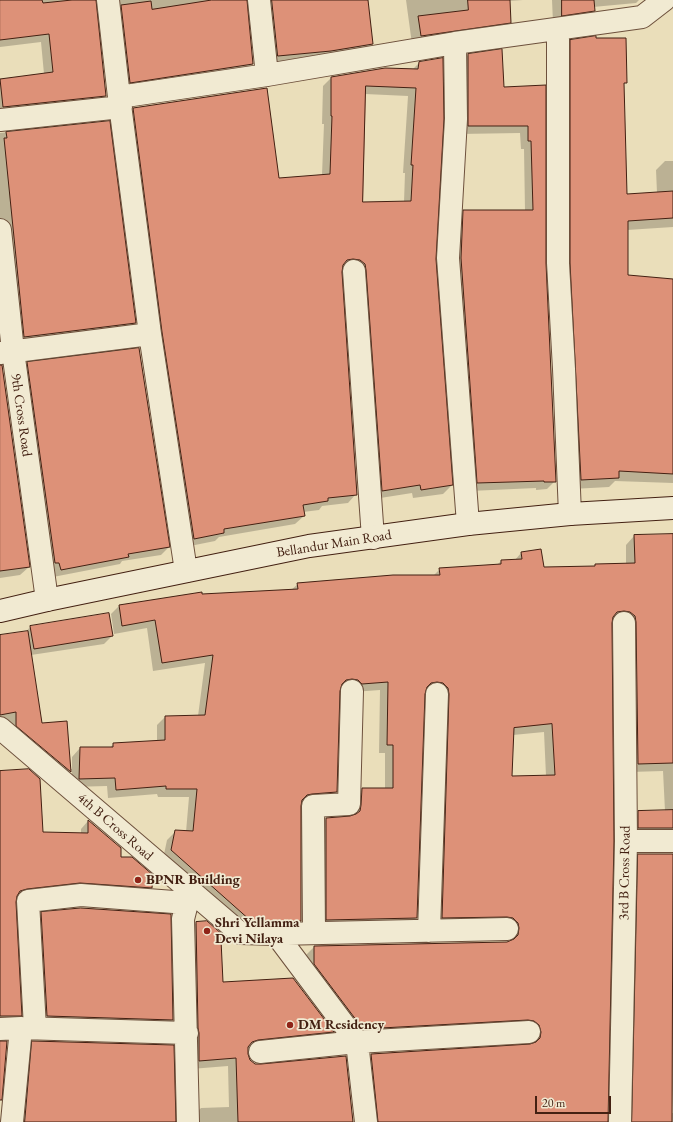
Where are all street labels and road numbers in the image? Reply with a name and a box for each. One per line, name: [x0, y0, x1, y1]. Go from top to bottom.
street label: 9th Cross Road: [7, 372, 35, 458]
street label: Bellandur Main Road: [275, 527, 393, 561]
street label: 4th B Cross Road: [74, 790, 156, 864]
street label: 3rd B Cross Road: [616, 825, 634, 921]

